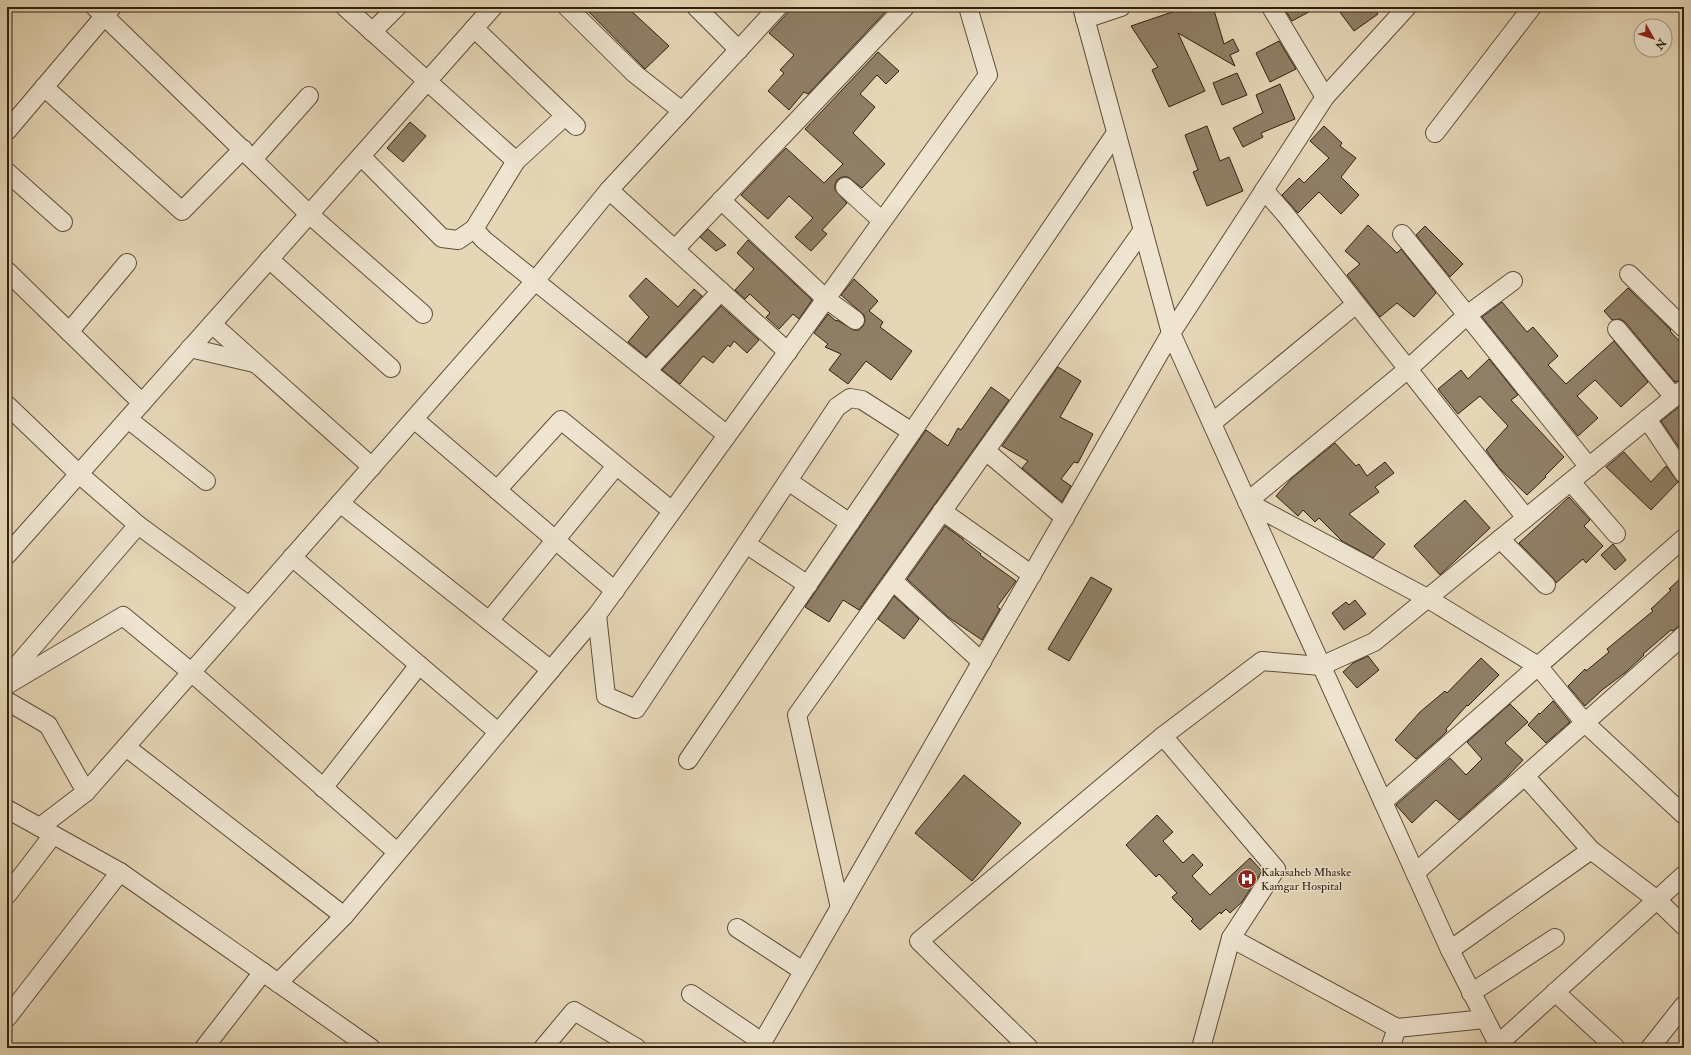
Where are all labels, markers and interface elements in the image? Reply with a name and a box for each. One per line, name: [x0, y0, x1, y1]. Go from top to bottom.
north arrow: [1633, 18, 1673, 58]
text: N: [1652, 35, 1669, 53]
place label: Kakasaheb Mhaske Kamgar Hospital: [1261, 865, 1351, 894]
hospital icon: Kakasaheb Mhaske Kamgar Hospital: [1236, 868, 1258, 890]

